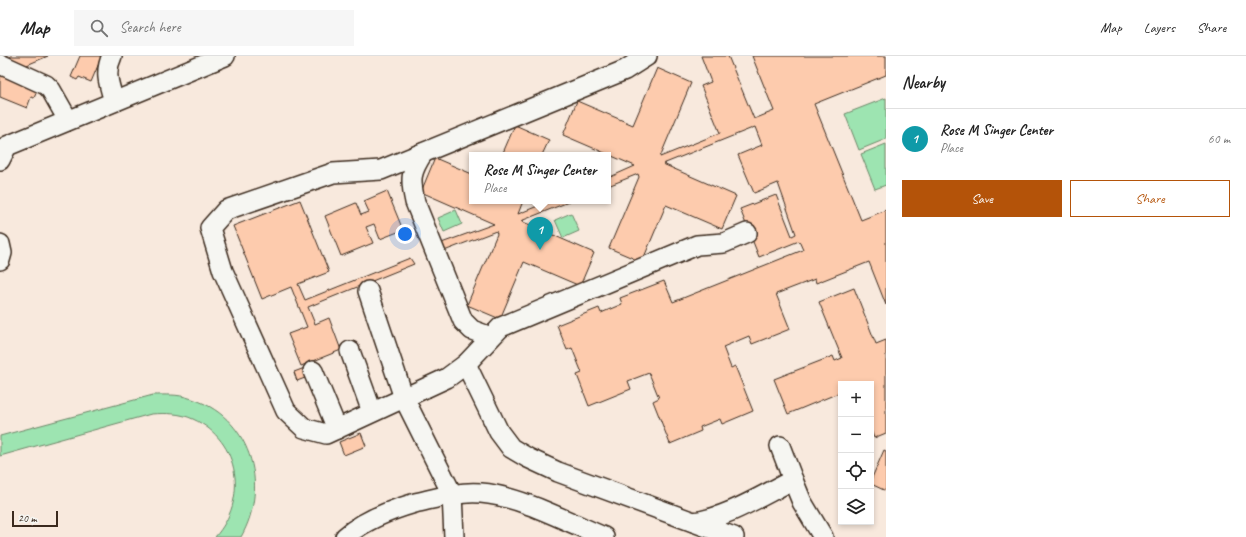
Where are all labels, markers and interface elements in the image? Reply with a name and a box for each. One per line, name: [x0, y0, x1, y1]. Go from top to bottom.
search box: [74, 10, 354, 46]
text: Map: [20, 16, 50, 40]
icon: search: [88, 17, 110, 39]
text: Search here: [120, 18, 181, 37]
text: Map: [1100, 19, 1122, 36]
text: Layers: [1144, 19, 1175, 36]
text: Share: [1197, 19, 1226, 36]
text: Nearby: [902, 72, 945, 93]
text: Rose M Singer Center: [940, 121, 1053, 140]
text: 1: [912, 131, 918, 147]
text: 60 m: [1208, 131, 1230, 147]
text: Place: [940, 140, 963, 156]
popup: [469, 152, 611, 204]
text: Rose M Singer Center: [484, 161, 596, 180]
text: Place: [484, 180, 506, 196]
button: Save: [902, 180, 1062, 217]
button: Share: [1070, 180, 1230, 217]
pin: 1: [527, 217, 553, 250]
your location: [395, 224, 415, 244]
map controls: [838, 381, 874, 525]
button: +: [838, 381, 874, 417]
button: −: [838, 417, 874, 453]
button: locate: [838, 453, 874, 489]
button: layers: [838, 489, 874, 525]
scale bar: [12, 509, 58, 528]
text: 20 m: [18, 511, 37, 525]

